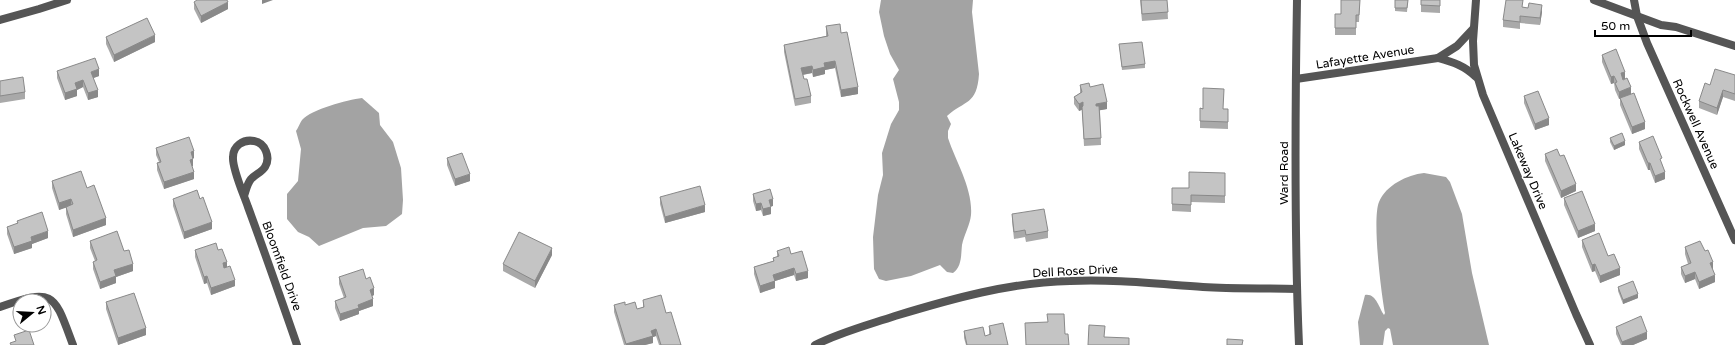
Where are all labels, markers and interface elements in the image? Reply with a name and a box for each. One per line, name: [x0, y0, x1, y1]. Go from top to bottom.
scale bar: [1595, 12, 1691, 38]
text: 50 m: [1601, 19, 1630, 33]
street label: Lafayette Avenue: [1315, 42, 1415, 72]
street label: Rockwell Avenue: [1670, 77, 1722, 171]
street label: Lakeway Drive: [1506, 131, 1551, 212]
street label: Ward Road: [1277, 141, 1291, 205]
street label: Bloomfield Drive: [259, 219, 305, 313]
street label: Dell Rose Drive: [1032, 262, 1118, 280]
north arrow: [12, 293, 52, 333]
text: N: [33, 304, 49, 316]

